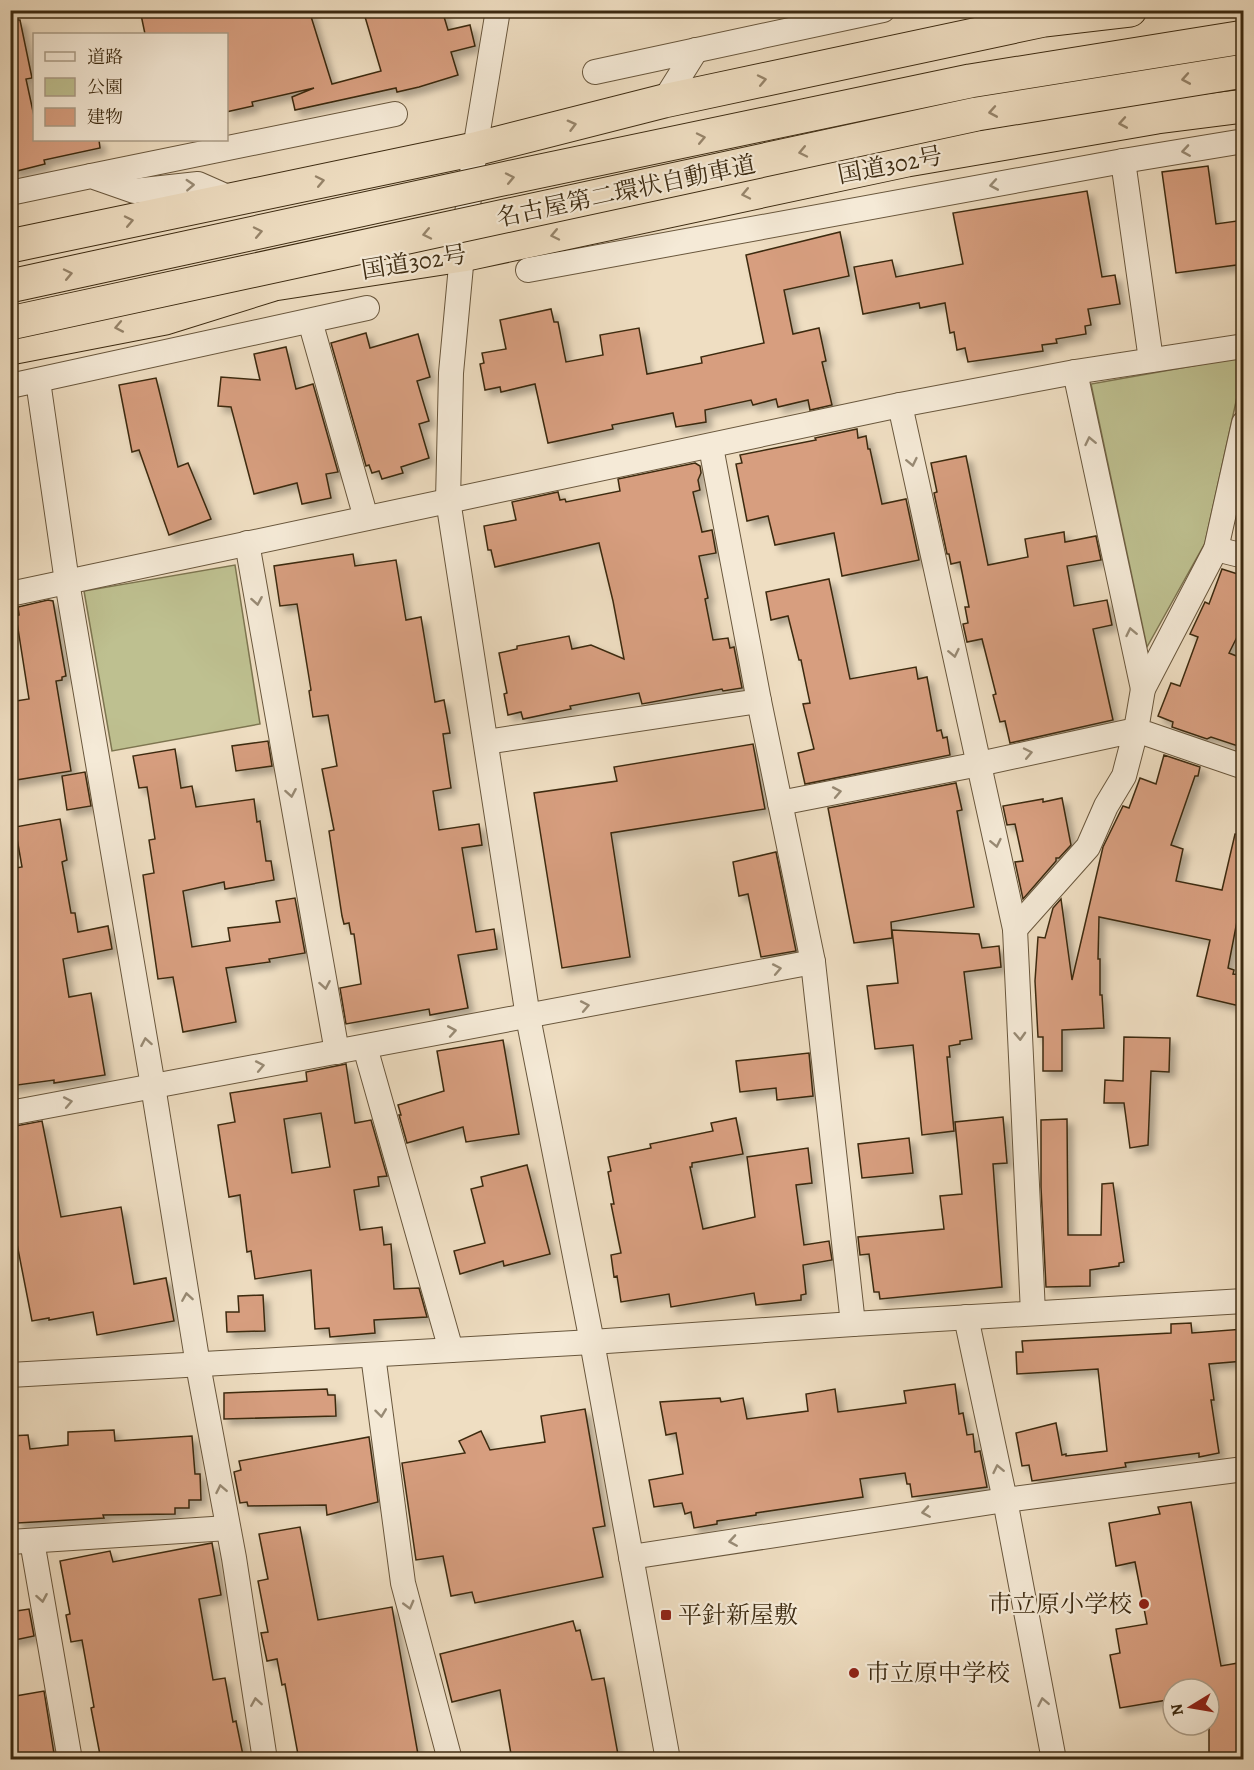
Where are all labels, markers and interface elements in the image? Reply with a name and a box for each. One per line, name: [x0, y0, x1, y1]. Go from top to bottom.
legend: [33, 33, 228, 141]
text: 道路: [87, 45, 123, 69]
one-way arrow: [1181, 72, 1191, 85]
text: 公園: [87, 75, 123, 99]
one-way arrow: [757, 75, 767, 88]
text: 建物: [87, 105, 123, 129]
one-way arrow: [989, 105, 998, 117]
one-way arrow: [1119, 116, 1129, 129]
one-way arrow: [567, 120, 577, 133]
one-way arrow: [696, 132, 706, 145]
street label: 国道302号: [835, 139, 945, 191]
one-way arrow: [1181, 144, 1190, 156]
one-way arrow: [798, 145, 808, 158]
street label: 名古屋第二環状自動車道: [494, 148, 758, 234]
one-way arrow: [505, 172, 515, 185]
one-way arrow: [315, 175, 325, 188]
one-way arrow: [989, 178, 998, 190]
one-way arrow: [186, 179, 195, 192]
one-way arrow: [741, 187, 751, 200]
one-way arrow: [124, 215, 134, 228]
one-way arrow: [423, 226, 433, 239]
one-way arrow: [253, 227, 263, 240]
one-way arrow: [551, 228, 561, 241]
street label: 国道302号: [359, 238, 469, 286]
one-way arrow: [62, 268, 72, 281]
one-way arrow: [114, 320, 124, 333]
one-way arrow: [1084, 436, 1097, 446]
one-way arrow: [905, 457, 918, 467]
one-way arrow: [250, 596, 263, 606]
one-way arrow: [1125, 627, 1138, 637]
one-way arrow: [947, 647, 960, 657]
one-way arrow: [1023, 747, 1033, 760]
one-way arrow: [832, 786, 842, 799]
one-way arrow: [284, 788, 297, 798]
one-way arrow: [989, 838, 1002, 848]
one-way arrow: [772, 963, 782, 976]
one-way arrow: [318, 980, 331, 990]
one-way arrow: [580, 1000, 590, 1013]
one-way arrow: [446, 1025, 456, 1038]
one-way arrow: [1013, 1032, 1026, 1041]
one-way arrow: [140, 1037, 153, 1047]
one-way arrow: [254, 1060, 264, 1073]
one-way arrow: [63, 1096, 73, 1109]
one-way arrow: [181, 1292, 194, 1302]
one-way arrow: [374, 1408, 387, 1417]
one-way arrow: [993, 1465, 1006, 1475]
one-way arrow: [215, 1484, 228, 1494]
one-way arrow: [922, 1505, 931, 1517]
one-way arrow: [729, 1535, 738, 1547]
place label: 市立原小学校: [988, 1588, 1132, 1620]
one-way arrow: [36, 1594, 48, 1603]
marker: 市立原小学校: [1137, 1597, 1151, 1611]
place label: 平針新屋敷: [678, 1599, 798, 1631]
one-way arrow: [402, 1600, 414, 1610]
marker: 平針新屋敷: [659, 1608, 673, 1622]
place label: 市立原中学校: [866, 1657, 1010, 1689]
marker: 市立原中学校: [847, 1666, 861, 1680]
north arrow: [1161, 1677, 1221, 1737]
one-way arrow: [250, 1697, 263, 1707]
one-way arrow: [1037, 1697, 1050, 1707]
text: N: [1165, 1702, 1189, 1717]

